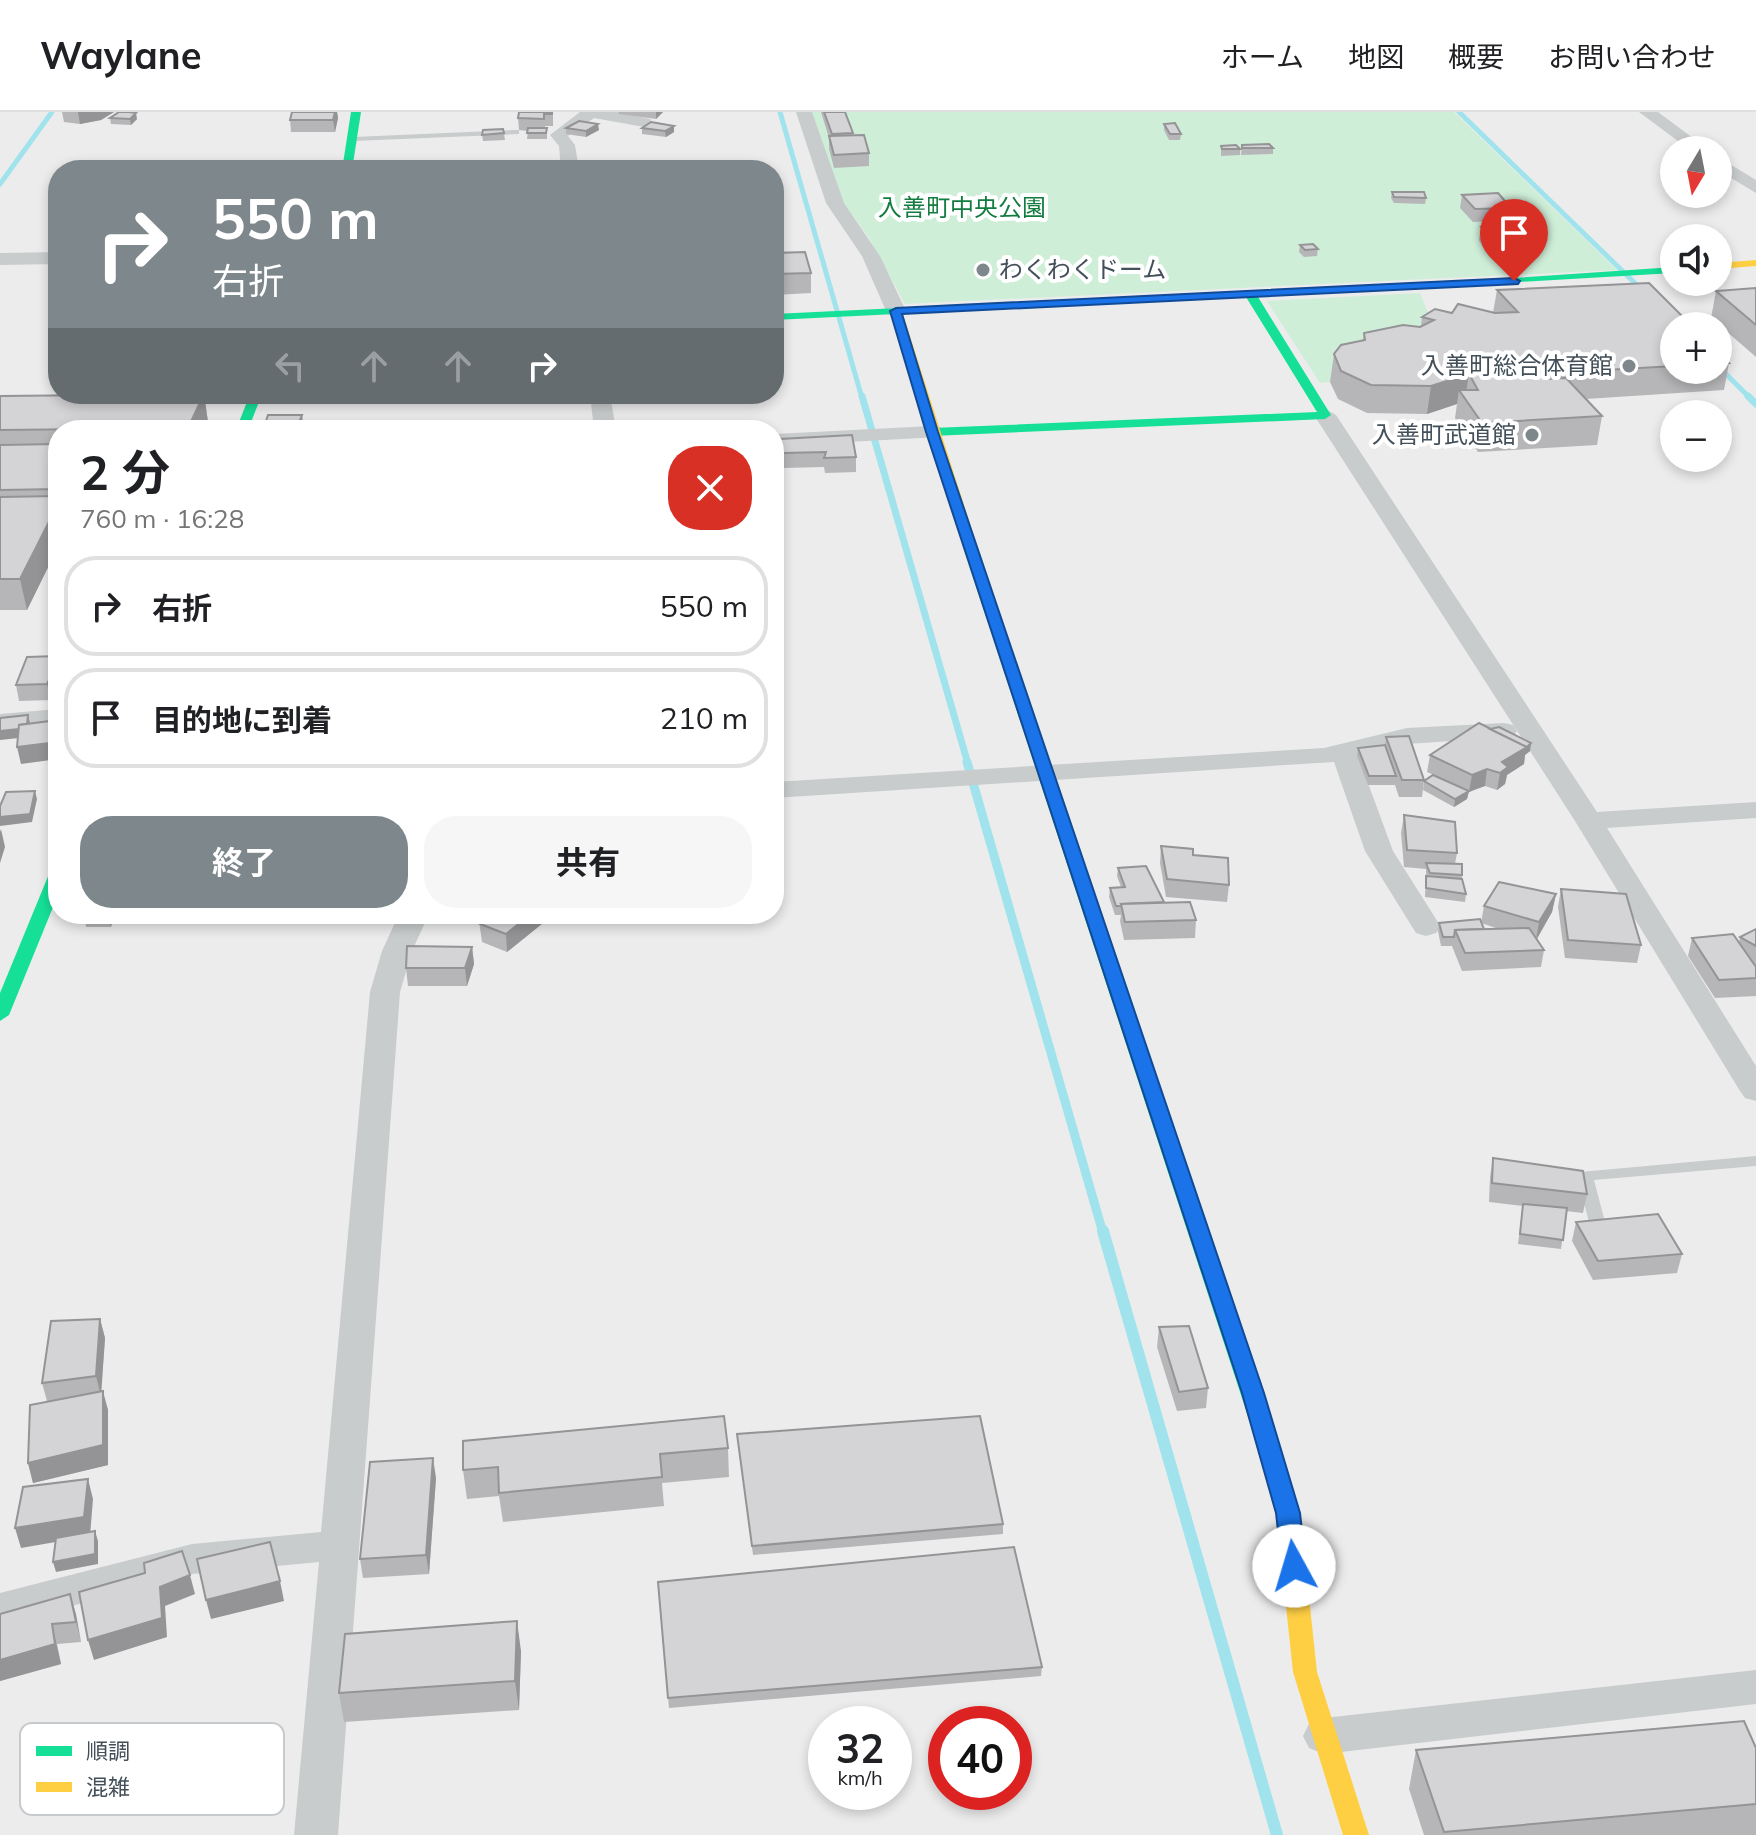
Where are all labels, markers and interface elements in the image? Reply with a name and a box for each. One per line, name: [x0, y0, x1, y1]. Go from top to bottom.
text: Waylane: [40, 31, 202, 79]
text: ホーム: [1221, 39, 1304, 74]
text: 地図: [1348, 39, 1404, 74]
text: 概要: [1448, 39, 1504, 74]
text: お問い合わせ: [1548, 39, 1716, 74]
north arrow: [1660, 136, 1732, 208]
map controls: [1660, 136, 1732, 472]
text: 550 m: [212, 183, 379, 253]
icon: right: [80, 192, 184, 296]
park label: 入善町中央公園: [878, 192, 1046, 222]
pin: [1480, 199, 1548, 281]
icon: arrive: [1492, 211, 1536, 255]
button: sound: [1660, 224, 1732, 296]
place label: わくわくドーム: [999, 254, 1166, 284]
text: 右折: [212, 258, 284, 303]
marker: わくわくドーム: [974, 261, 992, 279]
button: +: [1660, 312, 1732, 384]
icon: left: [268, 344, 312, 388]
icon: ahead: [352, 344, 396, 388]
icon: ahead: [436, 344, 480, 388]
icon: right: [520, 344, 564, 388]
place label: 入善町総合体育館: [1421, 350, 1613, 380]
marker: 入善町総合体育館: [1620, 357, 1638, 375]
button: −: [1660, 400, 1732, 472]
place label: 入善町武道館: [1372, 419, 1516, 449]
marker: 入善町武道館: [1523, 426, 1541, 444]
text: 2 分: [80, 442, 170, 502]
button: close: [668, 446, 752, 530]
text: 760 m · 16:28: [80, 502, 244, 535]
icon: right: [84, 584, 128, 628]
text: 550 m: [660, 587, 748, 625]
text: 右折: [152, 589, 212, 627]
icon: arrive: [84, 696, 128, 740]
text: 210 m: [660, 699, 748, 737]
text: 目的地に到着: [152, 701, 332, 739]
button: 終了: [80, 816, 408, 908]
button: 共有: [424, 816, 752, 908]
position arrow: [1252, 1524, 1336, 1608]
speed limit sign: 40: [928, 1706, 1032, 1810]
legend: [20, 1723, 284, 1815]
text: 32: [836, 1723, 884, 1773]
text: 順調: [86, 1737, 130, 1765]
text: km/h: [837, 1765, 883, 1790]
text: 混雑: [86, 1773, 130, 1801]

